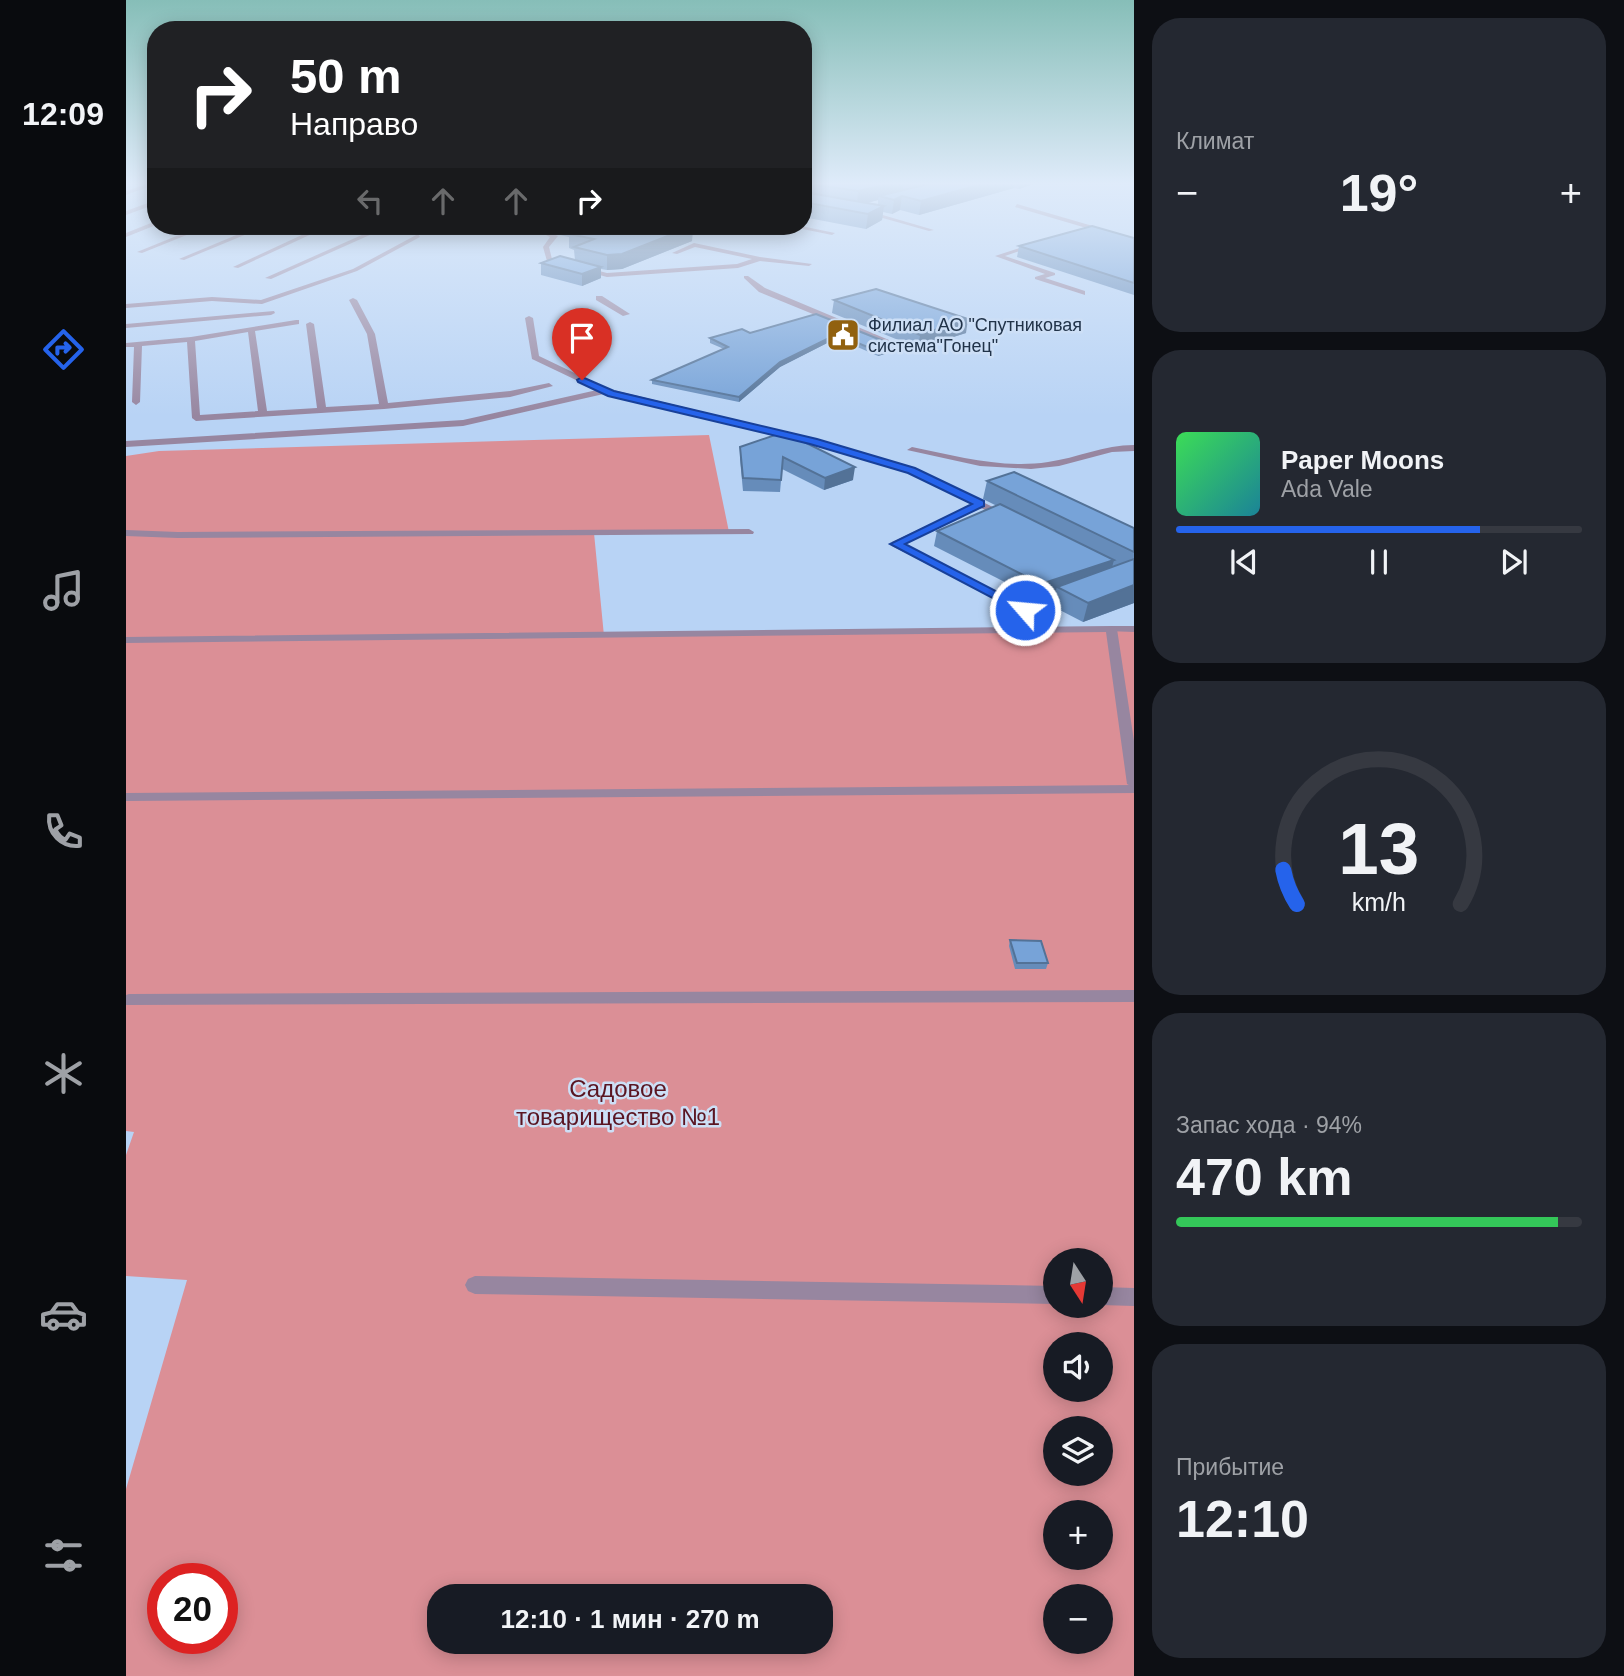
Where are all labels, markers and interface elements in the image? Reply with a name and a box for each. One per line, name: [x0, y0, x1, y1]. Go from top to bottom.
icon: right: [175, 49, 266, 140]
text: 50 m: [290, 49, 402, 103]
text: 12:09: [22, 96, 104, 132]
text: Направо: [290, 106, 418, 142]
text: Климат: [1176, 128, 1254, 154]
text: 19°: [1340, 164, 1418, 222]
text: −: [1176, 172, 1198, 214]
text: +: [1560, 172, 1582, 214]
icon: left: [351, 182, 389, 220]
icon: ahead: [424, 182, 462, 220]
icon: ahead: [497, 182, 535, 220]
icon: right: [570, 182, 608, 220]
pin: [552, 308, 612, 380]
place label: Филиал АО "Спутниковая система"Гонец": [868, 315, 1082, 356]
public building icon: Филиал АО "Спутниковая система"Гонец": [824, 316, 862, 354]
icon: arrive: [563, 319, 601, 357]
icon: directions: [39, 325, 88, 374]
text: Paper Moons: [1281, 445, 1444, 475]
text: Ada Vale: [1281, 476, 1373, 502]
icon: previous: [1225, 543, 1263, 581]
icon: pause: [1360, 543, 1398, 581]
icon: next: [1495, 543, 1533, 581]
icon: music: [39, 566, 88, 615]
position arrow: [988, 573, 1062, 647]
icon: phone: [39, 807, 88, 856]
text: 13: [1339, 808, 1419, 889]
text: km/h: [1352, 888, 1406, 916]
icon: climate: [39, 1049, 88, 1098]
park label: Садовое товарищество №1: [516, 1075, 720, 1130]
text: Запас хода · 94%: [1176, 1112, 1362, 1138]
text: 470 km: [1176, 1148, 1352, 1206]
north arrow: [1043, 1248, 1113, 1318]
map controls: [1043, 1248, 1113, 1654]
icon: car: [39, 1290, 88, 1339]
button: sound: [1043, 1332, 1113, 1402]
button: layers: [1043, 1416, 1113, 1486]
text: Прибытие: [1176, 1454, 1284, 1480]
text: 12:10: [1176, 1490, 1309, 1548]
button: +: [1043, 1500, 1113, 1570]
icon: filters: [39, 1531, 88, 1580]
speed limit sign: 20: [147, 1563, 238, 1654]
button: −: [1043, 1584, 1113, 1654]
text: 12:10 · 1 мин · 270 m: [500, 1604, 760, 1634]

